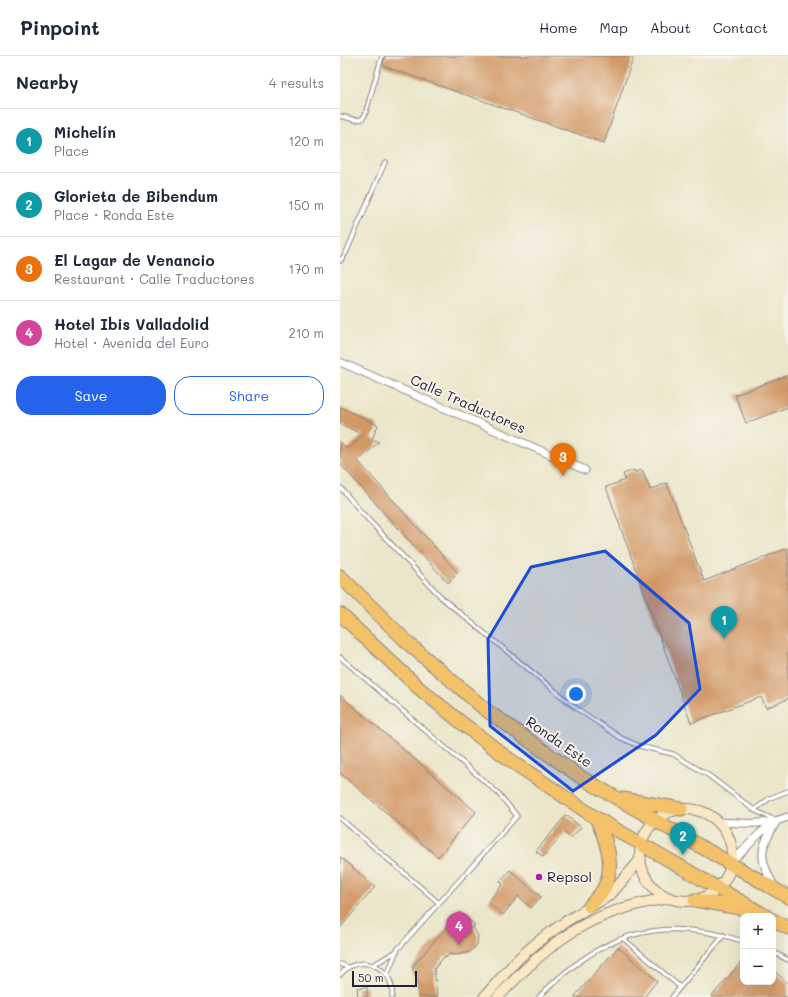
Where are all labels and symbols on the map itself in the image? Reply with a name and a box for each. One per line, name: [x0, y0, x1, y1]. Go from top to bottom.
street label: Calle Traductores: [408, 370, 529, 437]
pin: 3: [550, 443, 576, 476]
pin: 1: [711, 606, 737, 639]
your location: [566, 684, 586, 704]
street label: Ronda Este: [522, 712, 596, 771]
pin: 2: [670, 822, 696, 855]
place label: Repsol: [547, 867, 592, 886]
marker: Repsol: [534, 872, 544, 882]
pin: 4: [446, 912, 472, 945]
scale bar: [352, 969, 417, 988]

